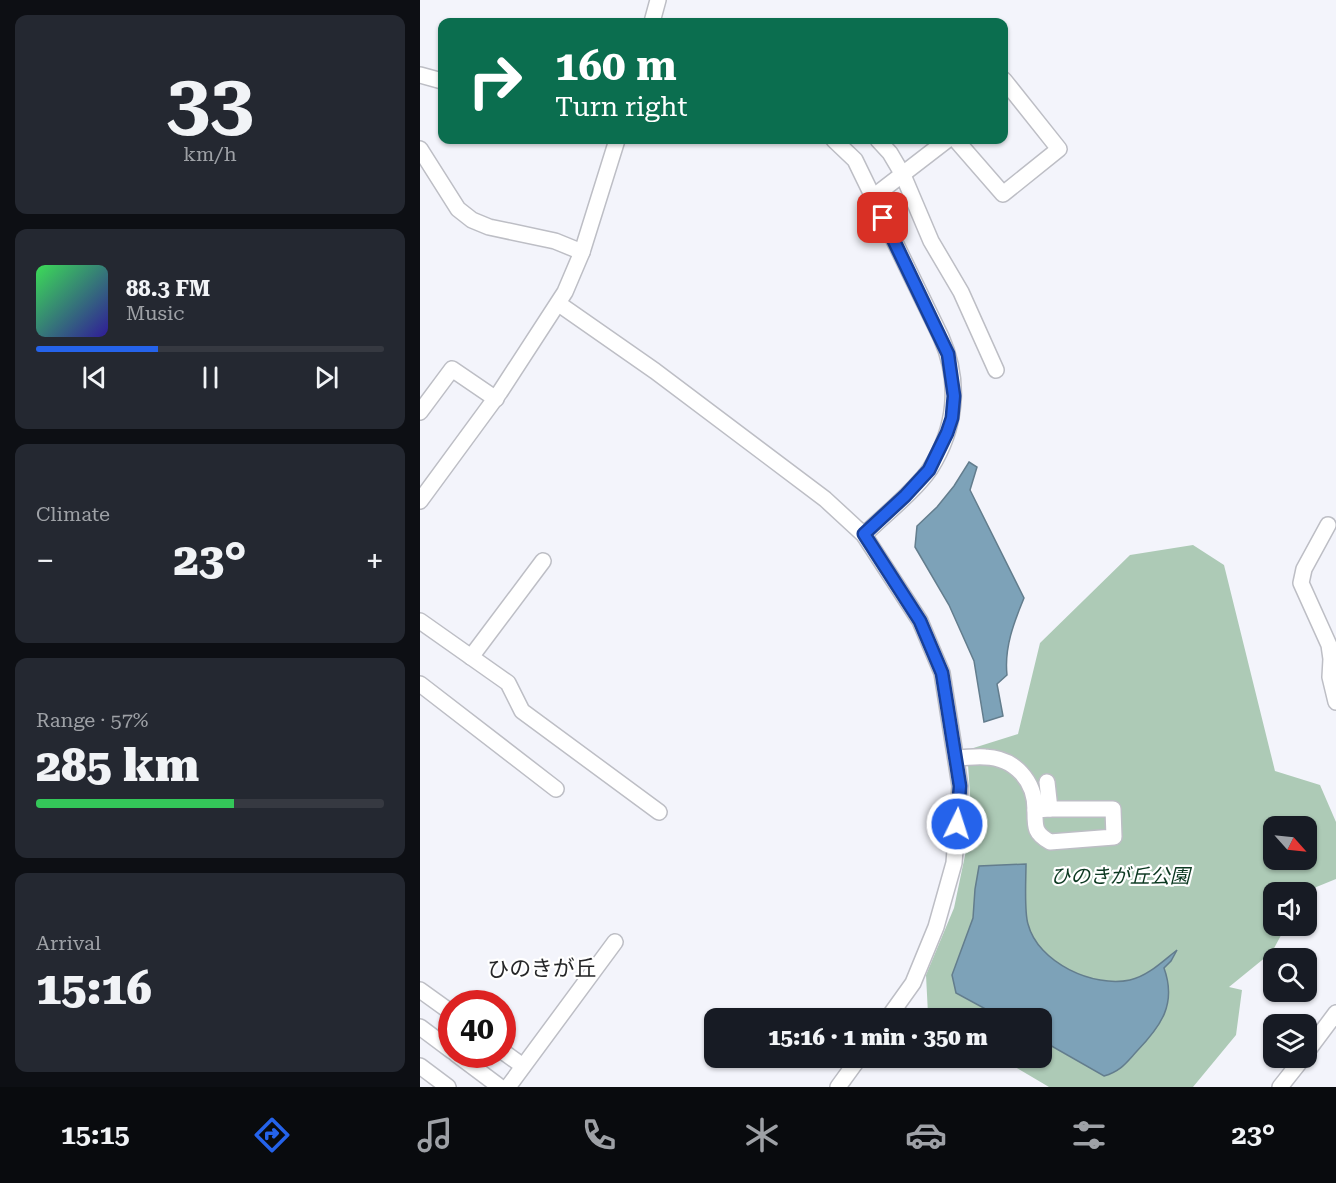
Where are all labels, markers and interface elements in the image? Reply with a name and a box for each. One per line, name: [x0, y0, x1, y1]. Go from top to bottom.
text: 160 m: [555, 41, 677, 90]
icon: right: [456, 42, 534, 120]
text: 33: [166, 57, 254, 148]
text: Turn right: [555, 91, 688, 123]
text: km/h: [183, 142, 237, 166]
pin: [857, 192, 908, 243]
icon: arrive: [866, 201, 899, 234]
text: 88.3 FM: [126, 276, 210, 301]
text: Music: [126, 301, 185, 325]
icon: previous: [78, 361, 111, 394]
icon: pause: [194, 361, 227, 394]
icon: next: [310, 361, 343, 394]
text: Climate: [36, 502, 110, 526]
text: 23°: [174, 533, 247, 586]
text: −: [36, 541, 54, 580]
text: +: [366, 541, 384, 580]
text: Range · 57%: [36, 708, 148, 732]
text: 285 km: [36, 739, 199, 792]
position arrow: [925, 792, 989, 856]
north arrow: [1263, 816, 1317, 870]
map controls: [1263, 816, 1317, 1068]
park label: ひのきが丘公園: [1050, 864, 1193, 888]
button: sound: [1263, 882, 1317, 936]
text: Arrival: [36, 931, 101, 955]
button: search: [1263, 948, 1317, 1002]
district label: ひのきが丘: [487, 956, 597, 981]
text: 15:16: [36, 962, 152, 1015]
speed limit sign: 40: [438, 990, 516, 1068]
button: layers: [1263, 1014, 1317, 1068]
text: 15:16 · 1 min · 350 m: [768, 1025, 988, 1050]
icon: directions: [251, 1114, 293, 1156]
icon: music: [414, 1114, 456, 1156]
icon: phone: [578, 1114, 620, 1156]
icon: climate: [741, 1114, 783, 1156]
icon: car: [905, 1114, 947, 1156]
icon: filters: [1068, 1114, 1110, 1156]
text: 15:15: [61, 1119, 130, 1151]
text: 23°: [1232, 1119, 1275, 1151]

